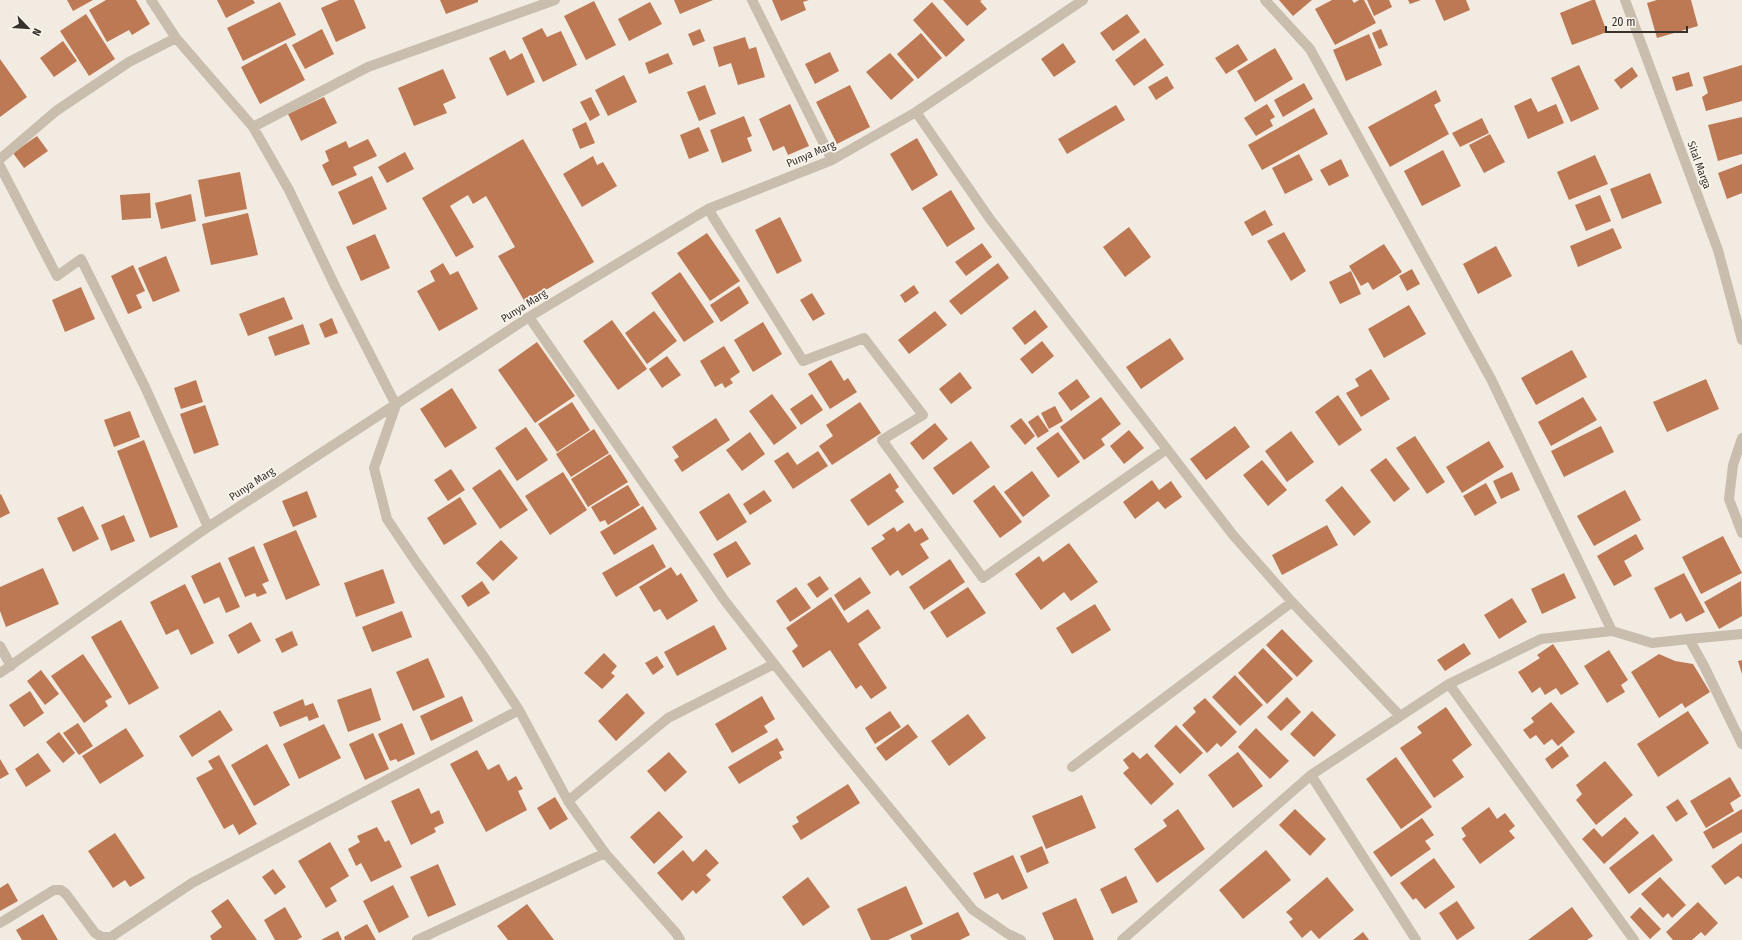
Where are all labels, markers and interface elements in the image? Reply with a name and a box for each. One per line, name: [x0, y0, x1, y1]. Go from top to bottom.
north arrow: [8, 8, 48, 48]
scale bar: [1606, 8, 1687, 34]
text: 20 m: [1612, 15, 1636, 29]
text: N: [29, 26, 44, 38]
street label: Punya Marg: [785, 138, 838, 170]
street label: Sital Marga: [1684, 139, 1714, 191]
street label: Punya Marg: [499, 286, 550, 325]
street label: Punya Marg: [227, 464, 278, 504]

